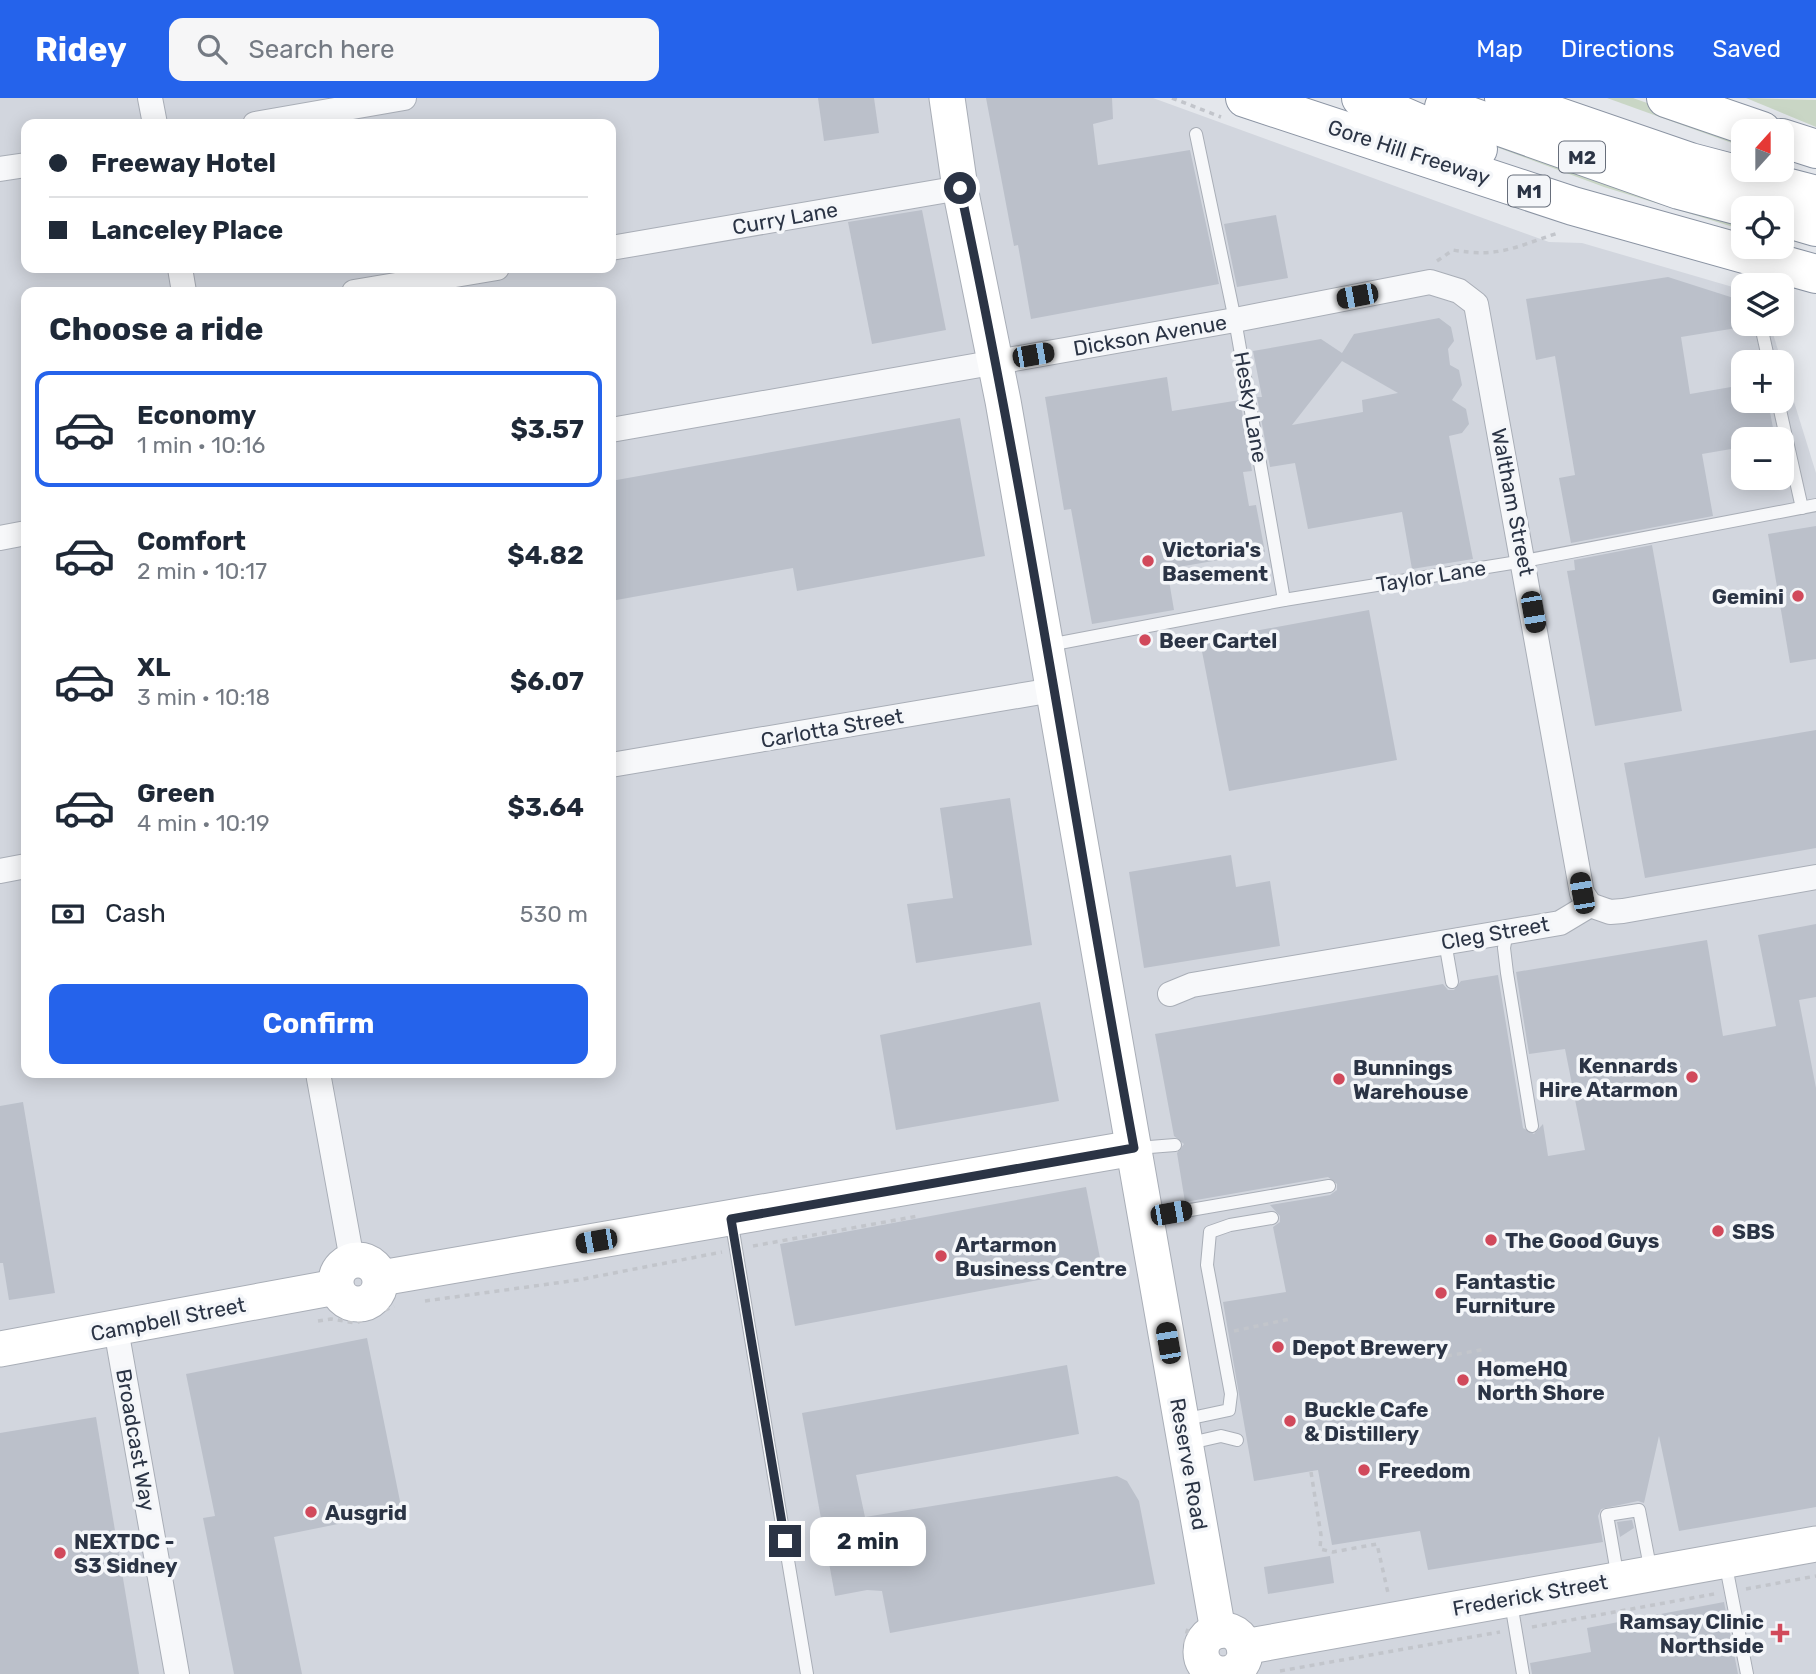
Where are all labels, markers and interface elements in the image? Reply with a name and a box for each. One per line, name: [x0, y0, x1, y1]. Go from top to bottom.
search box: [169, 18, 659, 81]
text: Ridey: [35, 30, 127, 69]
icon: search: [193, 30, 231, 68]
text: Search here: [249, 34, 394, 65]
text: Map: [1476, 35, 1523, 63]
text: Directions: [1561, 35, 1674, 63]
text: Saved: [1712, 35, 1781, 63]
street label: Gore Hill Freeway: [1325, 114, 1494, 190]
north arrow: [1731, 119, 1794, 182]
map controls: [1731, 119, 1794, 490]
road number: M2: [1559, 142, 1605, 172]
text: Freeway Hotel: [91, 148, 276, 179]
route start: [944, 172, 976, 204]
road number: M1: [1508, 176, 1550, 206]
street label: Curry Lane: [730, 196, 840, 240]
button: locate: [1731, 196, 1794, 259]
text: Lanceley Place: [91, 215, 283, 246]
button: layers: [1731, 273, 1794, 336]
car: [1335, 282, 1380, 310]
street label: Dickson Avenue: [1071, 309, 1229, 361]
text: Choose a ride: [49, 310, 263, 348]
car: [1011, 341, 1056, 369]
street label: Hesky Lane: [1229, 349, 1273, 465]
button: +: [1731, 350, 1794, 413]
icon: car: [53, 398, 116, 461]
text: Economy: [137, 400, 256, 431]
text: $3.57: [510, 414, 584, 445]
street label: Waltham Street: [1486, 426, 1540, 578]
button: −: [1731, 427, 1794, 490]
text: 1 min · 10:16: [137, 431, 265, 459]
icon: car: [53, 524, 116, 587]
text: Comfort: [137, 526, 246, 557]
place label: Victoria's Basement: [1162, 537, 1268, 586]
text: $4.82: [507, 540, 584, 571]
marker: Victoria's Basement: [1140, 553, 1156, 569]
street label: Taylor Lane: [1374, 555, 1488, 597]
text: 2 min · 10:17: [137, 557, 267, 585]
place label: Gemini: [1712, 584, 1784, 609]
marker: Gemini: [1790, 588, 1806, 604]
car: [1520, 589, 1547, 635]
place label: Beer Cartel: [1159, 628, 1277, 653]
marker: Beer Cartel: [1137, 632, 1153, 648]
icon: car: [53, 650, 116, 713]
text: XL: [137, 652, 170, 683]
text: $6.07: [510, 666, 584, 697]
text: 3 min · 10:18: [137, 683, 270, 711]
street label: Carlotta Street: [759, 703, 905, 753]
icon: car: [53, 776, 116, 839]
text: Green: [137, 778, 215, 809]
text: $3.64: [508, 792, 584, 823]
text: 4 min · 10:19: [137, 809, 270, 837]
car: [1569, 870, 1596, 916]
icon: cash: [49, 895, 87, 933]
text: Cash: [105, 898, 166, 929]
text: 530 m: [520, 900, 588, 928]
street label: Cleg Street: [1439, 911, 1551, 955]
button: Confirm: [49, 984, 588, 1064]
place label: Kennards Hire Atarmon: [1539, 1053, 1678, 1102]
place label: Bunnings Warehouse: [1353, 1055, 1468, 1104]
marker: Kennards Hire Atarmon: [1684, 1069, 1700, 1085]
marker: Bunnings Warehouse: [1331, 1071, 1347, 1087]
car: [1149, 1199, 1194, 1227]
place label: SBS: [1732, 1219, 1775, 1244]
marker: SBS: [1710, 1223, 1726, 1239]
car: [574, 1227, 619, 1255]
place label: The Good Guys: [1505, 1228, 1659, 1253]
place label: Artarmon Business Centre: [955, 1232, 1127, 1281]
marker: The Good Guys: [1483, 1232, 1499, 1248]
marker: Artarmon Business Centre: [933, 1248, 949, 1264]
place label: Fantastic Furniture: [1455, 1269, 1556, 1318]
marker: Fantastic Furniture: [1433, 1285, 1449, 1301]
street label: Campbell Street: [89, 1292, 247, 1346]
car: [1155, 1320, 1182, 1366]
place label: Depot Brewery: [1292, 1335, 1448, 1360]
marker: Depot Brewery: [1270, 1339, 1286, 1355]
place label: HomeHQ North Shore: [1477, 1356, 1605, 1405]
street label: Broadcast Way: [111, 1367, 161, 1514]
marker: HomeHQ North Shore: [1455, 1372, 1471, 1388]
street label: Reserve Road: [1165, 1396, 1213, 1532]
place label: Buckle Cafe & Distillery: [1304, 1397, 1429, 1446]
marker: Buckle Cafe & Distillery: [1282, 1413, 1298, 1429]
place label: Freedom: [1378, 1458, 1471, 1483]
marker: Freedom: [1356, 1462, 1372, 1478]
place label: Ausgrid: [325, 1500, 407, 1525]
marker: Ausgrid: [303, 1504, 319, 1520]
callout: 2 min: [810, 1516, 925, 1566]
route end: [769, 1525, 801, 1557]
text: 2 min: [837, 1527, 899, 1555]
place label: NEXTDC - S3 Sidney: [74, 1529, 178, 1578]
marker: NEXTDC - S3 Sidney: [52, 1545, 68, 1561]
street label: Frederick Street: [1451, 1569, 1609, 1621]
place label: Ramsay Clinic Northside: [1619, 1609, 1764, 1658]
marker: Ramsay Clinic Northside: [1770, 1623, 1790, 1643]

